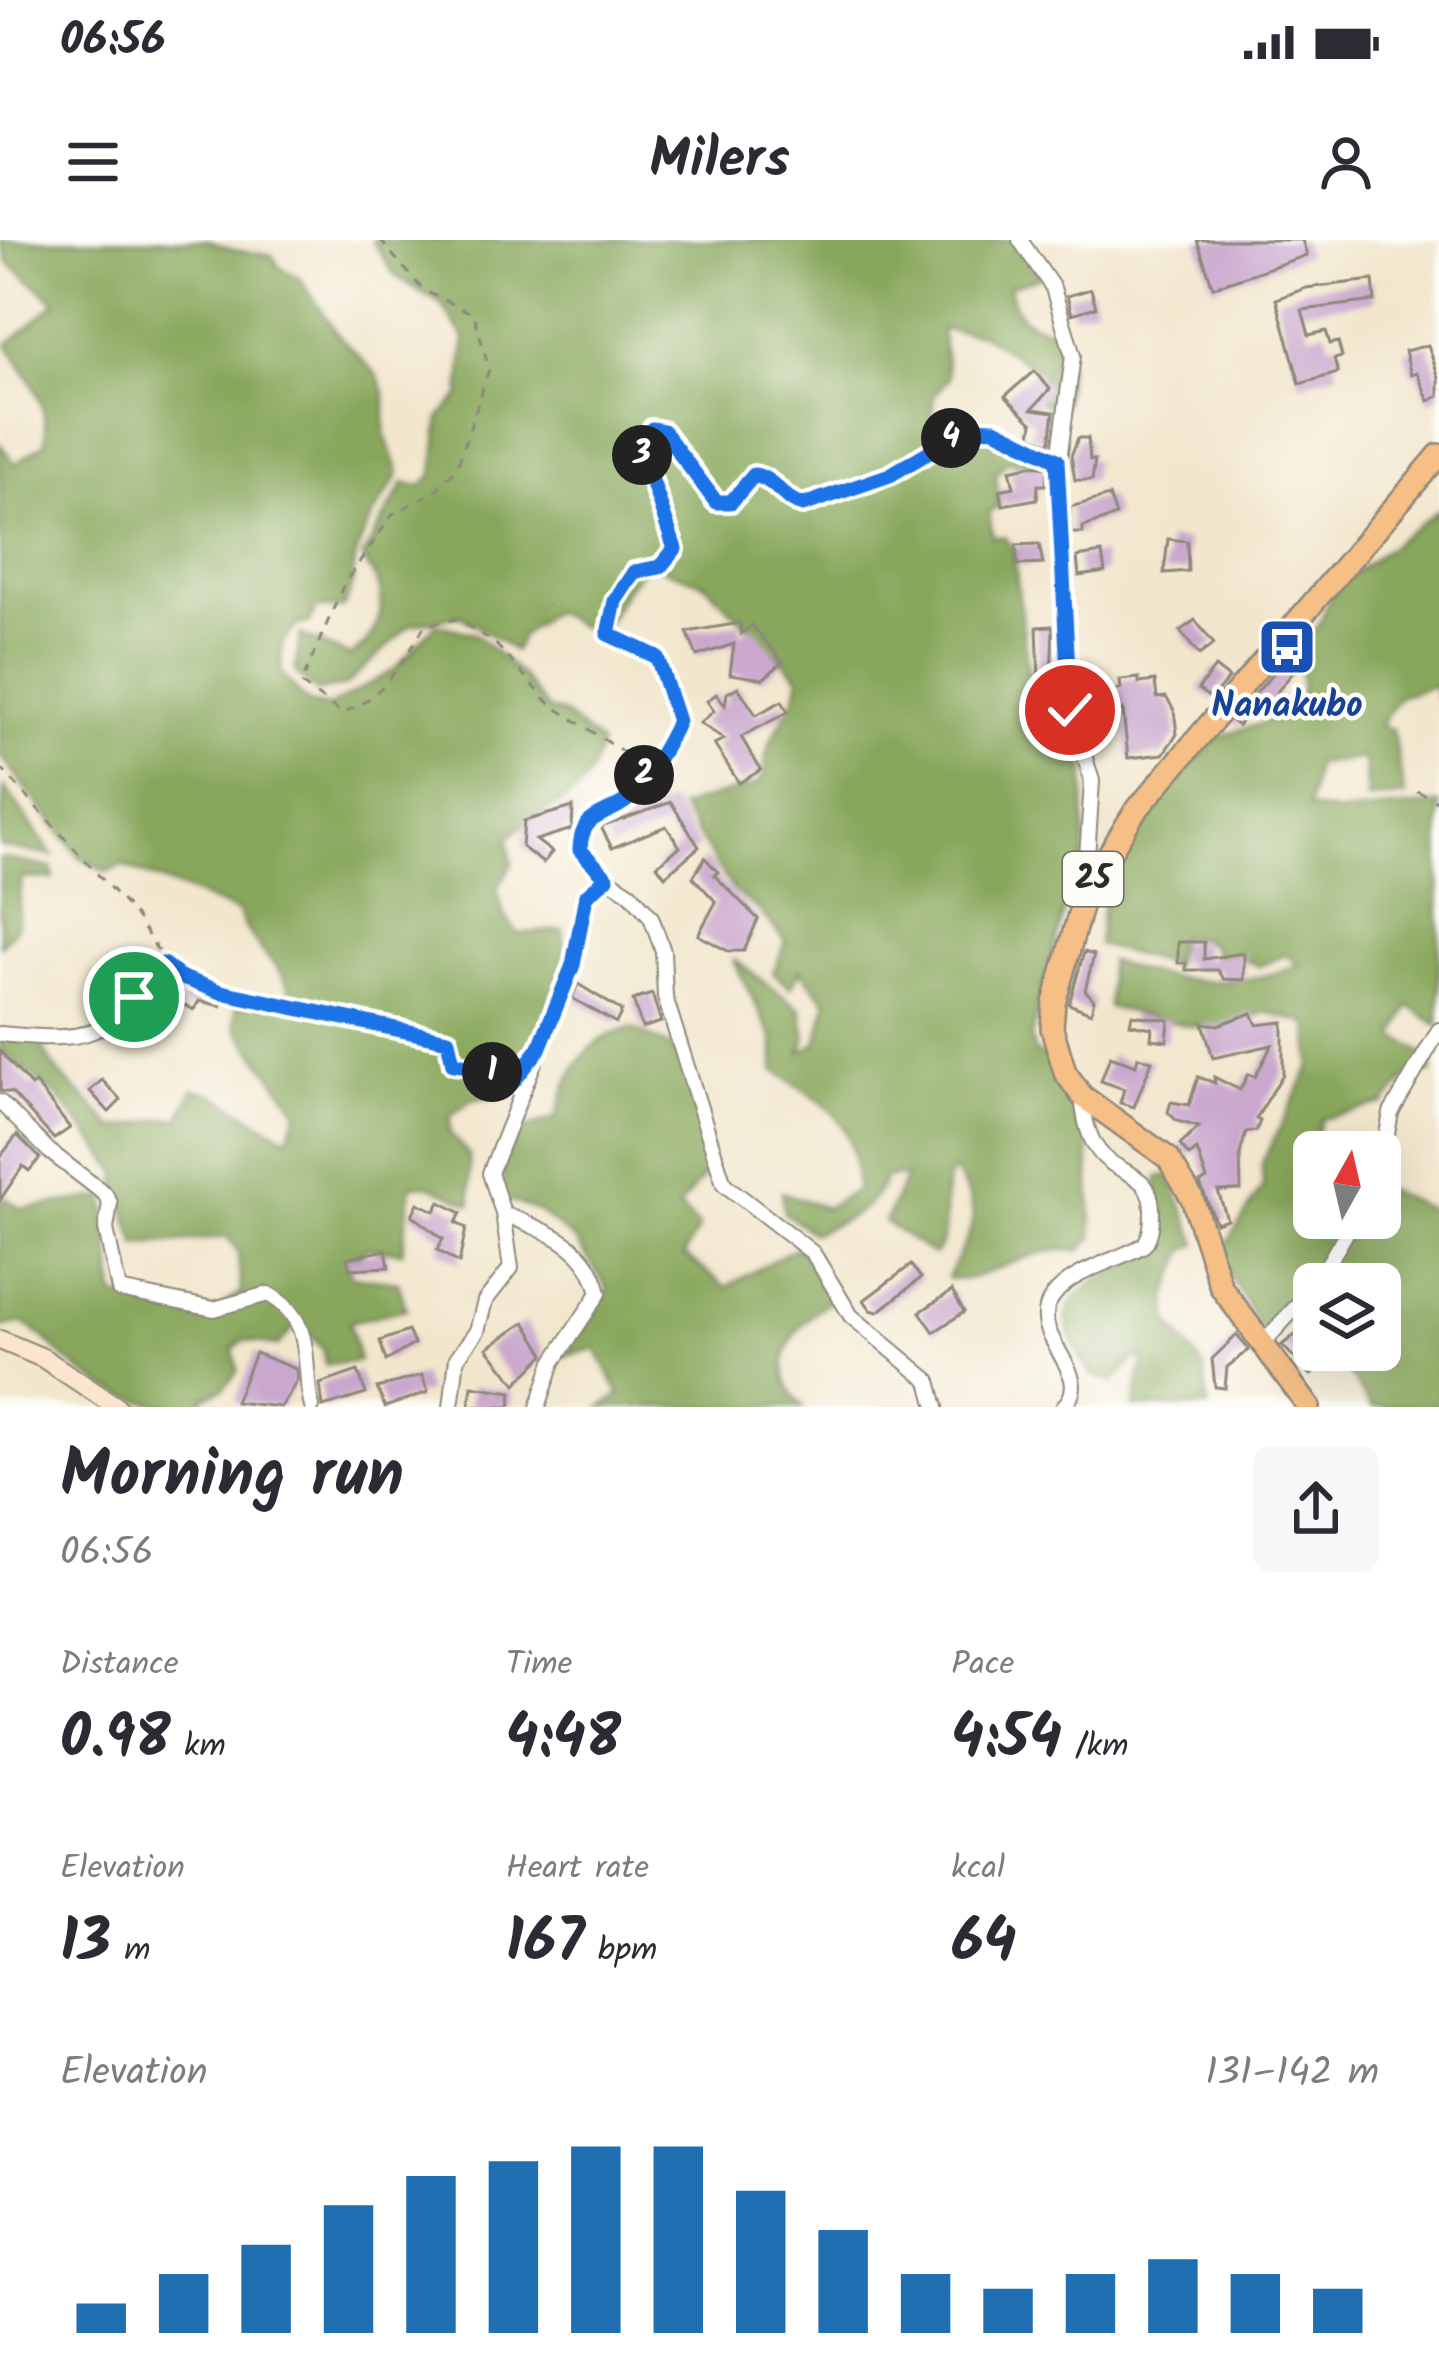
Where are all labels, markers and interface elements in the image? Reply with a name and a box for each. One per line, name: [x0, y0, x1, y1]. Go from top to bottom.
text: 06:56: [60, 6, 166, 78]
text: Milers: [649, 119, 790, 205]
icon: menu: [60, 129, 126, 195]
icon: person: [1313, 129, 1379, 195]
pin: 4: [921, 408, 981, 468]
text: 4: [942, 411, 960, 464]
pin: 3: [612, 425, 672, 485]
text: 3: [633, 428, 651, 481]
bus stop icon: Nanakubo: [1256, 616, 1318, 678]
pin: [1019, 659, 1121, 761]
icon: check: [1037, 677, 1103, 743]
place label: Nanakubo: [1211, 678, 1363, 735]
pin: 2: [614, 745, 674, 805]
text: 2: [634, 748, 654, 801]
road number: 25: [1063, 852, 1123, 906]
pin: [83, 946, 185, 1048]
icon: arrive: [101, 964, 167, 1030]
pin: 1: [462, 1042, 522, 1102]
text: 1: [487, 1045, 497, 1098]
north arrow: [1293, 1131, 1401, 1239]
map controls: [1293, 1131, 1401, 1371]
button: layers: [1293, 1263, 1401, 1371]
text: Morning run: [60, 1425, 404, 1530]
button: share: [1253, 1446, 1379, 1572]
text: 06:56: [60, 1523, 153, 1585]
text: Distance: [60, 1639, 179, 1692]
text: Time: [506, 1639, 572, 1692]
text: Pace: [951, 1639, 1014, 1692]
text: 0.98: [60, 1692, 171, 1788]
text: 4:48: [506, 1692, 621, 1788]
text: 4:54: [951, 1692, 1062, 1788]
text: km: [171, 1721, 226, 1774]
text: /km: [1062, 1721, 1129, 1774]
text: Elevation: [60, 1843, 185, 1896]
text: Heart rate: [506, 1843, 649, 1896]
text: kcal: [951, 1843, 1005, 1896]
text: 13: [60, 1896, 111, 1992]
text: 167: [506, 1896, 585, 1992]
text: 64: [951, 1896, 1017, 1992]
text: m: [111, 1925, 150, 1978]
text: bpm: [585, 1925, 657, 1978]
text: Elevation: [60, 2043, 208, 2105]
text: 131–142 m: [1205, 2043, 1379, 2105]

